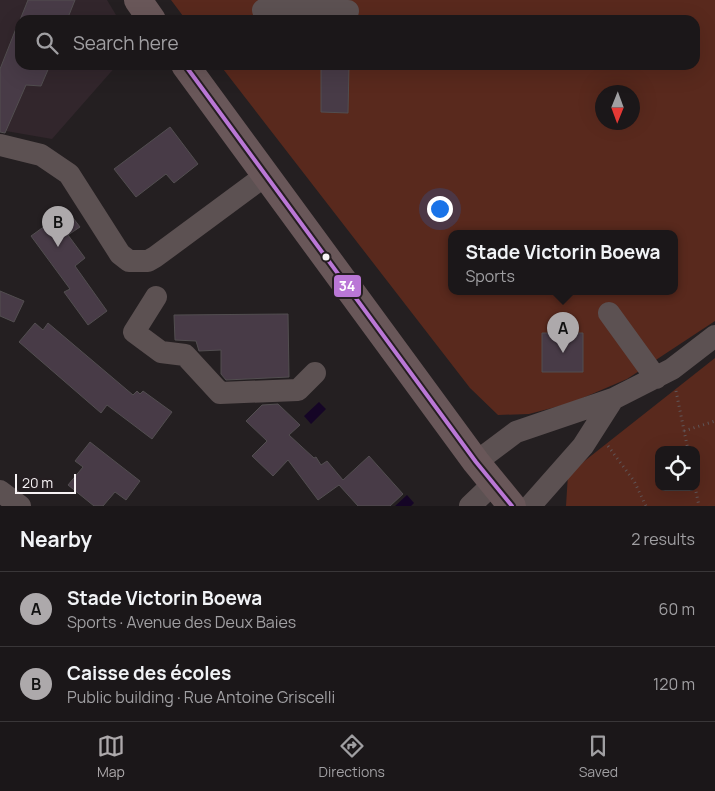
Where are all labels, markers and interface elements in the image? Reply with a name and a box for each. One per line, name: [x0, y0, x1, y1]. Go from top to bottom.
search box: [15, 15, 700, 70]
icon: search: [33, 29, 61, 57]
text: Search here: [73, 30, 179, 56]
north arrow: [595, 85, 640, 130]
your location: [427, 196, 453, 222]
pin: B: [42, 206, 74, 247]
popup: [448, 230, 678, 295]
text: Stade Victorin Boewa: [465, 239, 661, 265]
unlabelled marker: [321, 252, 331, 262]
text: Sports: [465, 265, 515, 287]
line badge: 34: [333, 274, 362, 298]
text: 34: [339, 276, 355, 295]
pin: A: [547, 312, 579, 353]
map controls: [655, 446, 700, 491]
button: locate: [655, 446, 700, 491]
scale bar: [15, 471, 76, 494]
text: 20 m: [22, 473, 53, 492]
text: Nearby: [20, 525, 92, 553]
text: 2 results: [631, 528, 695, 550]
text: Stade Victorin Boewa: [67, 585, 262, 611]
text: A: [31, 598, 41, 620]
text: 60 m: [659, 598, 695, 620]
text: Sports · Avenue des Deux Baies: [67, 611, 296, 633]
text: Caisse des écoles: [67, 660, 231, 686]
text: B: [31, 673, 41, 695]
text: 120 m: [653, 673, 695, 695]
text: Public building · Rue Antoine Griscelli: [67, 686, 335, 708]
tab: Map: [97, 732, 125, 781]
tab: Directions: [319, 732, 385, 781]
tab: Saved: [579, 732, 618, 781]

